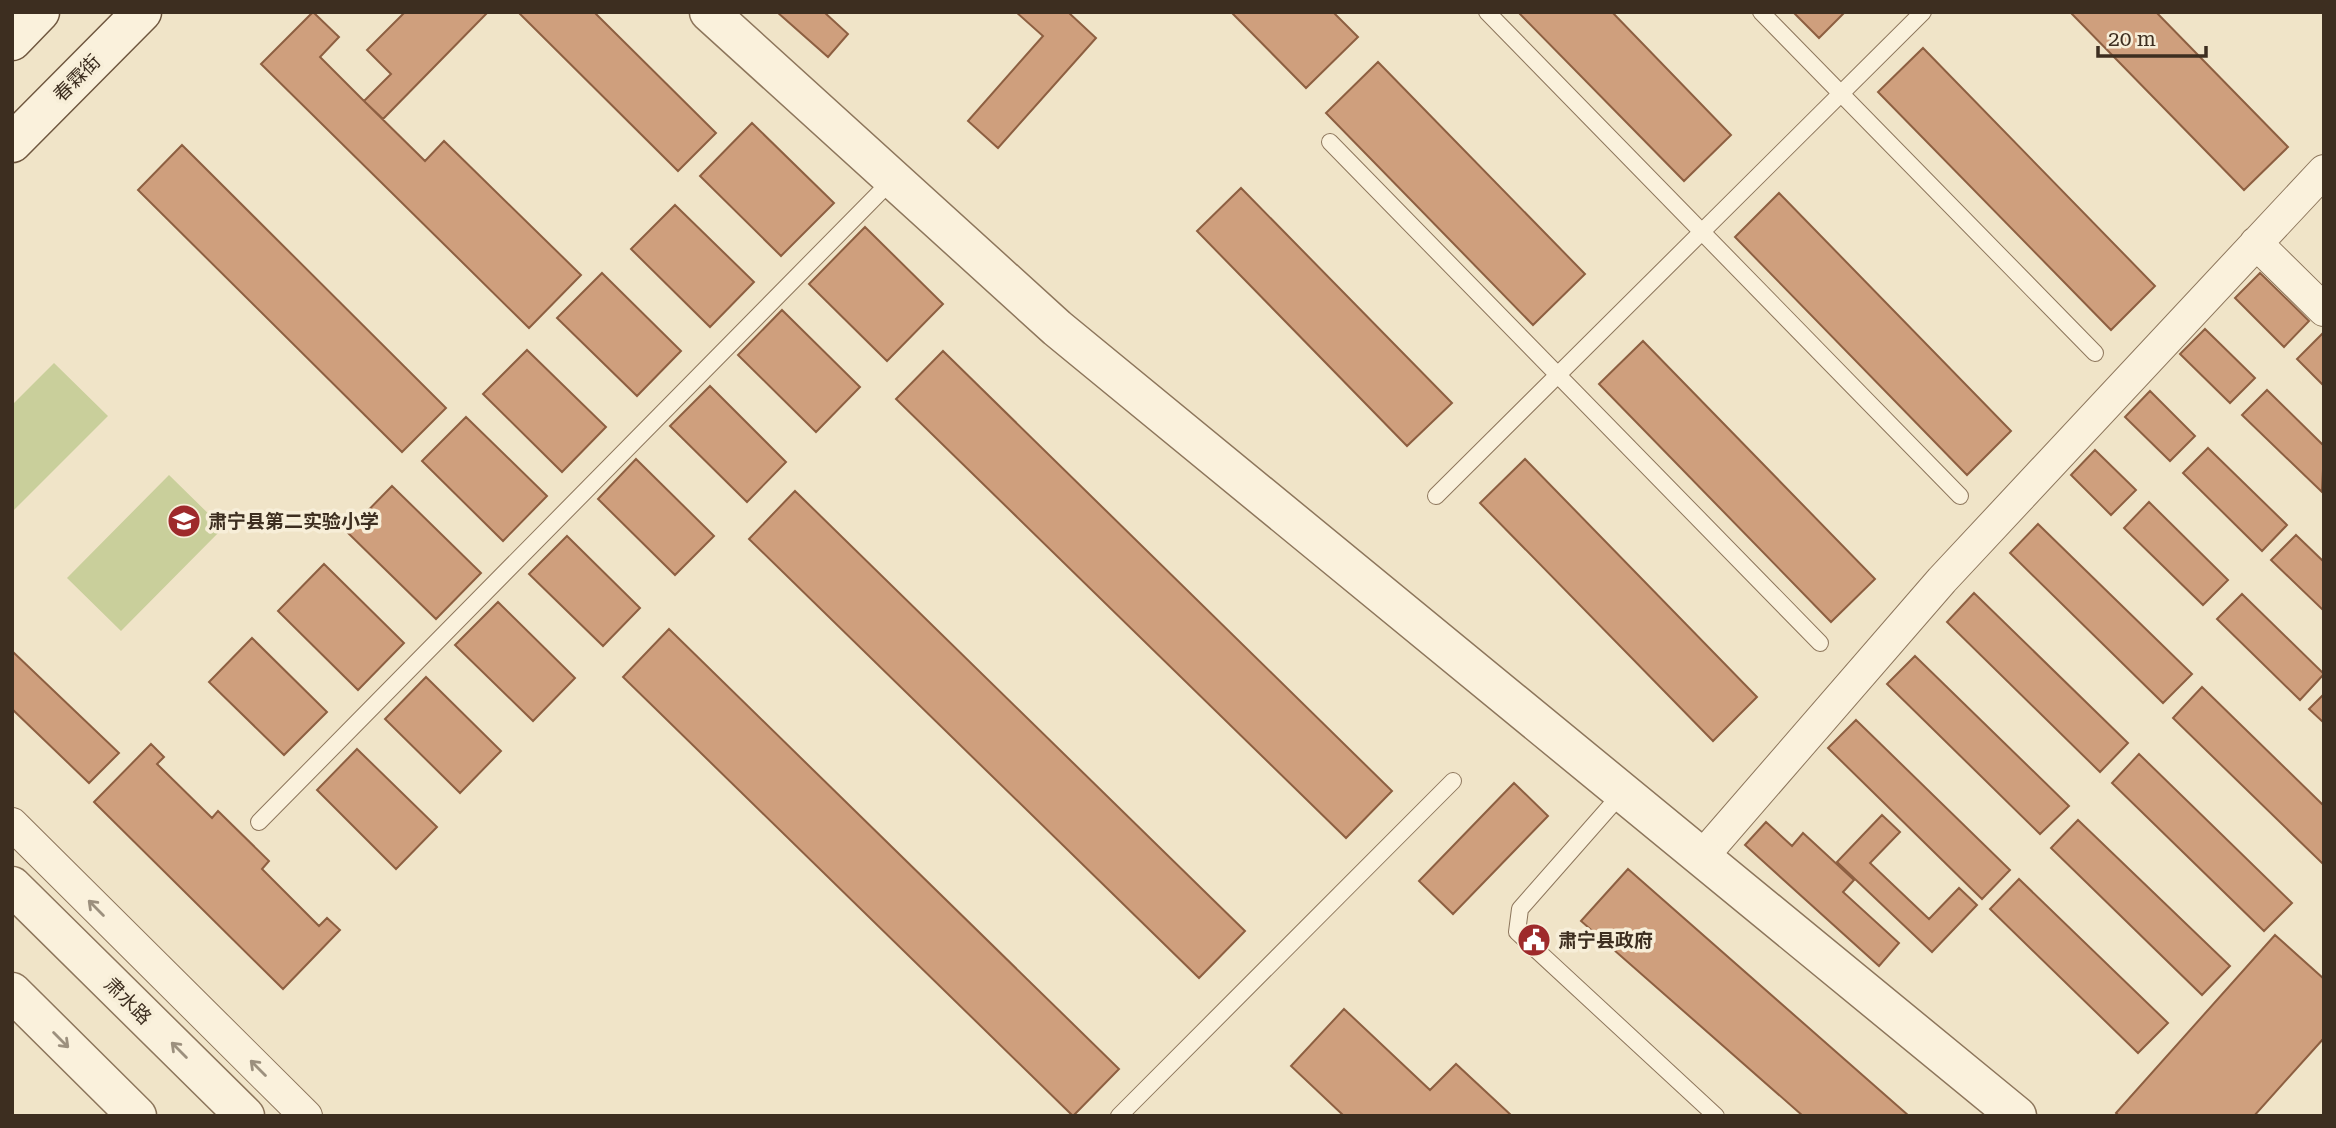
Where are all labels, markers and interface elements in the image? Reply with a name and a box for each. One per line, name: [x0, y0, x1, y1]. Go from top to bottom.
scale bar: [2098, 14, 2206, 58]
text: 20 m: [2108, 27, 2156, 51]
street label: 春霖街: [49, 50, 105, 106]
school or university icon: 肃宁县第二实验小学: [165, 502, 203, 540]
place label: 肃宁县第二实验小学: [208, 510, 379, 533]
one-way arrow: [88, 899, 105, 916]
public building icon: 肃宁县政府: [1515, 921, 1553, 959]
place label: 肃宁县政府: [1558, 929, 1653, 952]
street label: 肃水路: [100, 973, 156, 1029]
one-way arrow: [52, 1031, 69, 1048]
one-way arrow: [170, 1042, 187, 1059]
one-way arrow: [249, 1059, 266, 1076]

